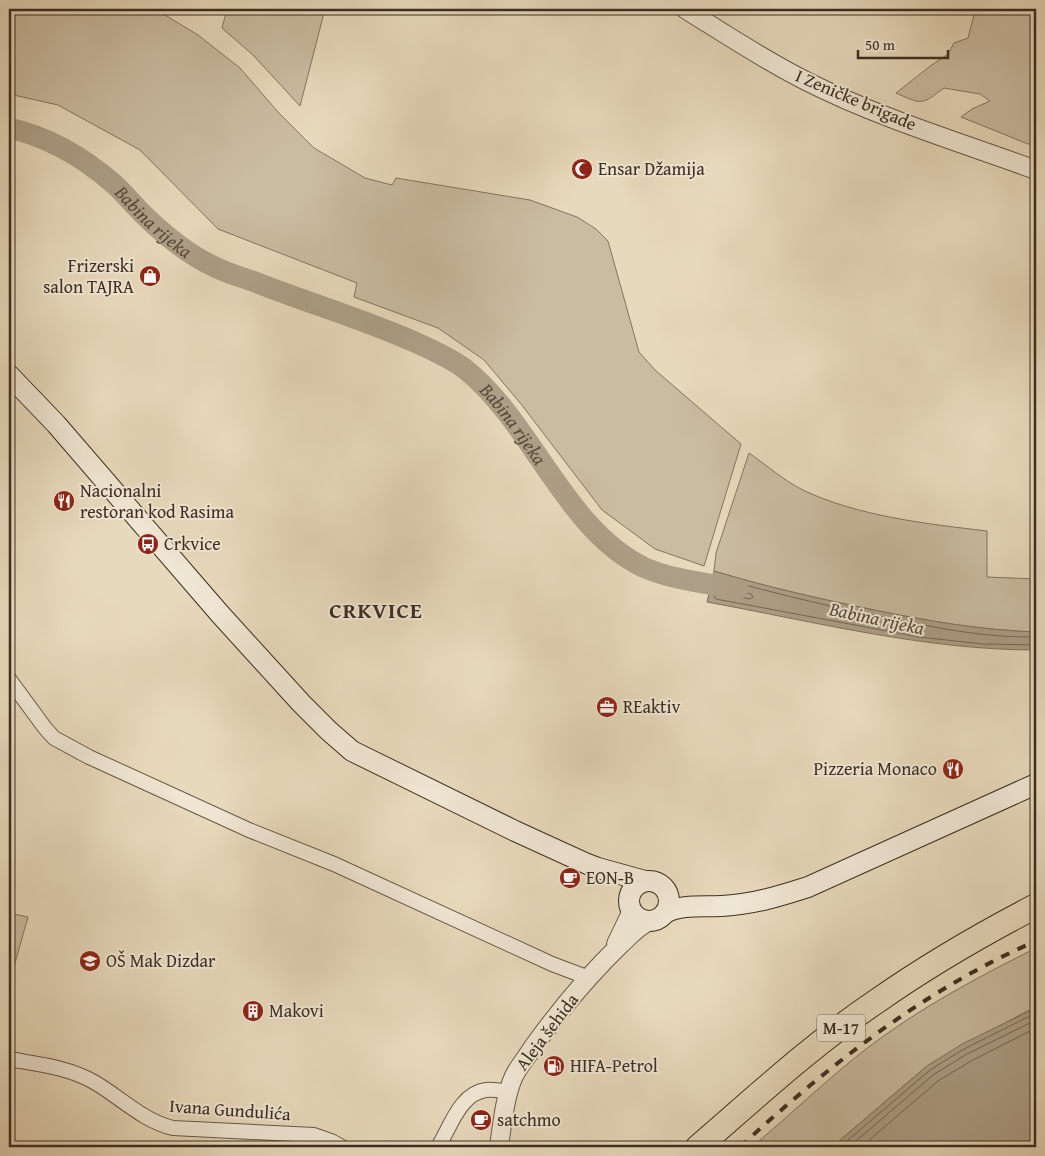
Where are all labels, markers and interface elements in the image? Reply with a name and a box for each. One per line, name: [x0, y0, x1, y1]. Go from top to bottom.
scale bar: [858, 28, 948, 60]
text: 50 m: [865, 34, 896, 55]
street label: I Zeničke brigade: [791, 62, 921, 137]
place label: Ensar Džamija: [598, 155, 705, 182]
mosque icon: Ensar Džamija: [570, 157, 594, 181]
water label: Babina rijeka: [108, 178, 198, 265]
place label: Frizerski salon TAJRA: [43, 252, 134, 300]
shop icon: Frizerski salon TAJRA: [138, 264, 162, 288]
water label: Babina rijeka: [473, 376, 554, 471]
place label: Nacionalni restoran kod Rasima: [80, 477, 234, 525]
restaurant icon: Nacionalni restoran kod Rasima: [52, 489, 76, 513]
place label: Crkvice: [164, 530, 221, 557]
bus stop icon: Crkvice: [136, 532, 160, 556]
district label: CRKVICE: [329, 594, 423, 626]
water label: Babina rijeka: [826, 594, 927, 642]
place label: REaktiv: [623, 693, 681, 720]
office icon: REaktiv: [595, 695, 619, 719]
place label: Pizzeria Monaco: [813, 755, 937, 782]
restaurant icon: Pizzeria Monaco: [941, 757, 965, 781]
place label: EON-B: [586, 864, 634, 891]
cafe icon: EON-B: [558, 866, 582, 890]
place label: OŠ Mak Dizdar: [106, 947, 216, 974]
school or university icon: OŠ Mak Dizdar: [78, 949, 102, 973]
street label: Aleja šehida: [509, 987, 585, 1076]
place label: Makovi: [269, 997, 324, 1024]
building icon: Makovi: [241, 999, 265, 1023]
road number: M-17: [817, 1014, 865, 1042]
place label: HIFA-Petrol: [570, 1052, 658, 1079]
fuel station icon: HIFA-Petrol: [542, 1054, 566, 1078]
street label: Ivana Gundulića: [168, 1092, 292, 1127]
place label: satchmo: [497, 1106, 561, 1133]
cafe icon: satchmo: [469, 1108, 493, 1132]

